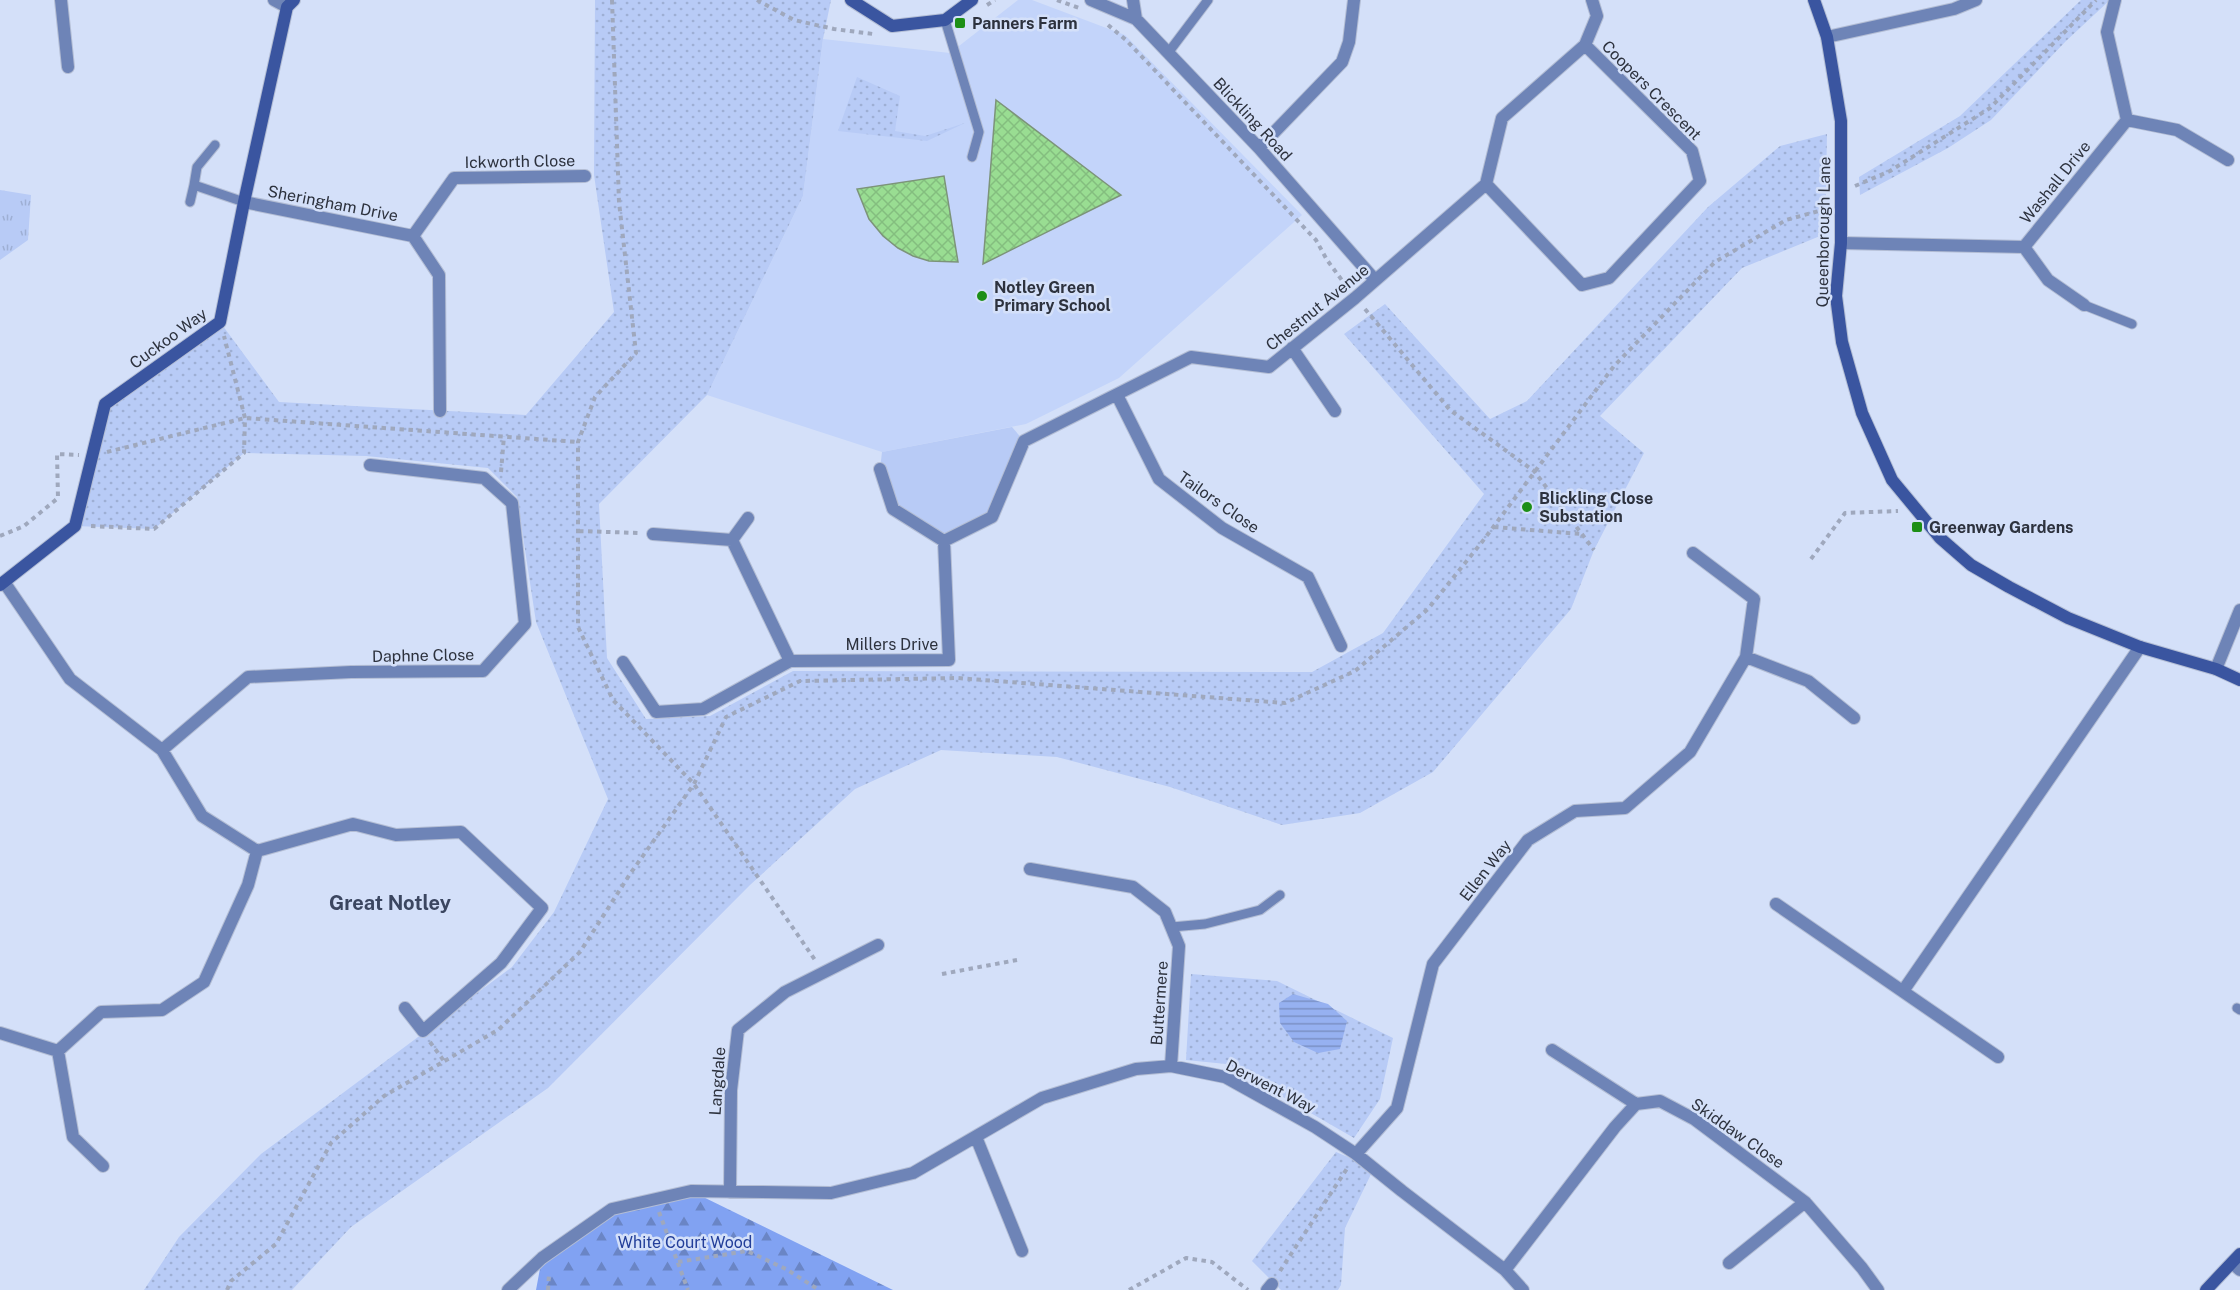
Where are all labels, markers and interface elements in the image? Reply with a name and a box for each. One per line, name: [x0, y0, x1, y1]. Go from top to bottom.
place label: Panners Farm: [972, 14, 1078, 33]
marker: Panners Farm: [953, 16, 967, 30]
street label: Coopers Crescent: [1598, 37, 1705, 144]
street label: Blickling Road: [1209, 74, 1296, 165]
street label: Washall Drive: [2016, 137, 2095, 228]
street label: Ickworth Close: [465, 151, 575, 172]
street label: Queenborough Lane: [1813, 156, 1834, 308]
street label: Sheringham Drive: [266, 182, 400, 225]
street label: Chestnut Avenue: [1262, 260, 1373, 355]
place label: Notley Green Primary School: [994, 278, 1111, 315]
marker: Notley Green Primary School: [975, 289, 989, 303]
street label: Cuckoo Way: [126, 304, 211, 373]
street label: Tailors Close: [1174, 467, 1263, 537]
place label: Blickling Close Substation: [1539, 489, 1653, 526]
marker: Blickling Close Substation: [1520, 500, 1534, 514]
place label: Greenway Gardens: [1929, 518, 2074, 537]
marker: Greenway Gardens: [1910, 520, 1924, 534]
street label: Millers Drive: [846, 635, 938, 654]
street label: Daphne Close: [372, 645, 474, 666]
street label: Ellen Way: [1456, 836, 1515, 905]
district label: Great Notley: [329, 891, 451, 915]
street label: Buttermere: [1147, 960, 1172, 1046]
street label: Langdale: [706, 1046, 729, 1116]
street label: Derwent Way: [1223, 1056, 1319, 1117]
street label: Skiddaw Close: [1688, 1094, 1788, 1173]
park label: White Court Wood: [618, 1233, 752, 1252]

